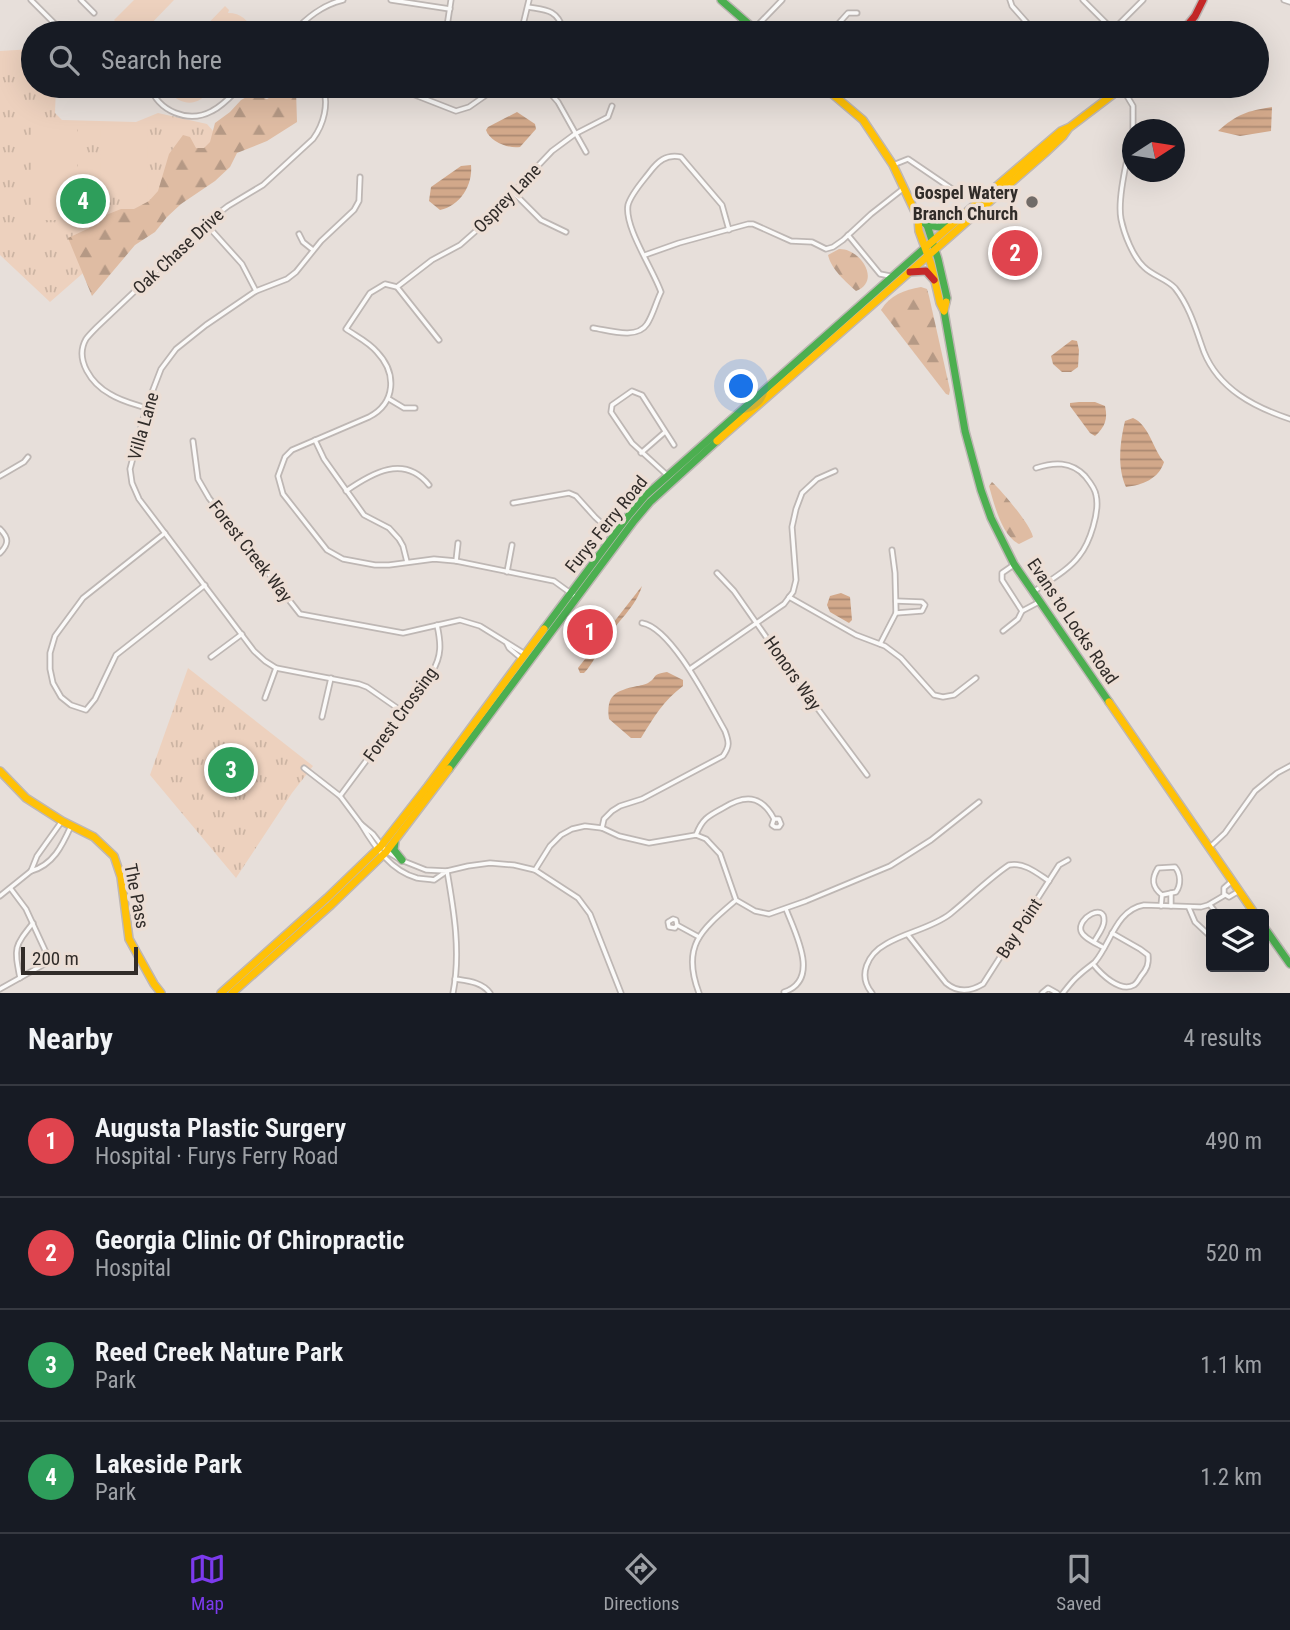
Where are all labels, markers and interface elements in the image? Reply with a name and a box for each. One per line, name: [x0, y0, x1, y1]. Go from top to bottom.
search box: [21, 21, 1269, 98]
icon: search: [45, 41, 83, 79]
text: Search here: [101, 45, 222, 75]
north arrow: [1122, 119, 1185, 182]
street label: Osprey Lane: [469, 159, 545, 237]
pin: 4: [60, 175, 106, 227]
place label: Gospel Watery Branch Church: [913, 182, 1018, 224]
marker: Gospel Watery Branch Church: [1024, 194, 1040, 210]
street label: Oak Chase Drive: [128, 204, 228, 298]
pin: 2: [992, 227, 1038, 279]
your location: [724, 369, 758, 403]
street label: Villa Lane: [123, 390, 163, 462]
street label: Furys Ferry Road: [561, 471, 651, 577]
street label: Forest Creek Way: [205, 496, 297, 606]
street label: Evans to Locks Road: [1023, 554, 1123, 688]
pin: 1: [567, 606, 613, 658]
street label: Honors Way: [760, 632, 826, 714]
street label: Forest Crossing: [359, 663, 441, 765]
pin: 3: [208, 744, 254, 796]
street label: The Pass: [120, 862, 154, 930]
street label: Bay Point: [992, 894, 1046, 962]
map controls: [1206, 909, 1269, 972]
button: layers: [1206, 909, 1269, 972]
scale bar: [21, 944, 138, 976]
text: 200 m: [32, 947, 79, 970]
text: Nearby: [28, 1021, 113, 1056]
text: 4 results: [1184, 1025, 1262, 1052]
text: Augusta Plastic Surgery: [95, 1113, 346, 1143]
text: 1: [45, 1128, 57, 1155]
text: 490 m: [1205, 1128, 1262, 1155]
text: Hospital · Furys Ferry Road: [95, 1143, 339, 1170]
text: Georgia Clinic Of Chiropractic: [95, 1225, 404, 1255]
text: 2: [45, 1240, 57, 1267]
text: 520 m: [1205, 1240, 1262, 1267]
text: Hospital: [95, 1255, 171, 1282]
text: Reed Creek Nature Park: [95, 1337, 343, 1367]
text: 3: [45, 1352, 57, 1379]
text: 1.1 km: [1200, 1352, 1262, 1379]
text: Park: [95, 1367, 136, 1394]
text: Lakeside Park: [95, 1449, 242, 1479]
text: 4: [45, 1464, 57, 1491]
text: 1.2 km: [1200, 1464, 1262, 1491]
text: Park: [95, 1479, 136, 1506]
tab: Map: [188, 1550, 226, 1615]
tab: Directions: [603, 1550, 679, 1615]
tab: Saved: [1056, 1550, 1102, 1615]

